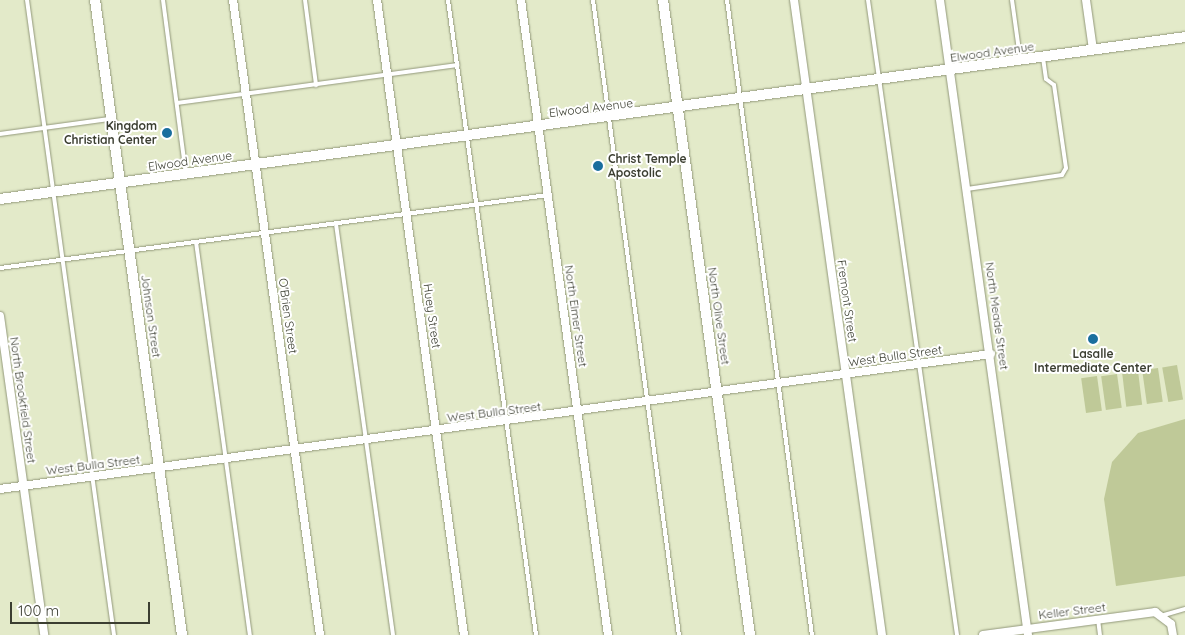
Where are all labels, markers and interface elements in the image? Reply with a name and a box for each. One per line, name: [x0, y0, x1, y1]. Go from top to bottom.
street label: Elwood Avenue: [949, 39, 1035, 65]
street label: Elwood Avenue: [548, 96, 634, 120]
place label: Kingdom Christian Center: [64, 119, 157, 147]
marker: Kingdom Christian Center: [161, 127, 173, 139]
street label: Elwood Avenue: [147, 148, 233, 174]
place label: Christ Temple Apostolic: [608, 152, 687, 180]
marker: Christ Temple Apostolic: [592, 160, 604, 172]
street label: Fremont Street: [834, 259, 860, 343]
street label: North Meade Street: [982, 261, 1012, 371]
street label: North Elmer Street: [562, 264, 590, 368]
street label: North Olive Street: [705, 266, 733, 366]
street label: Johnson Street: [138, 274, 164, 358]
street label: O'Brien Street: [276, 277, 300, 355]
street label: Huey Street: [420, 283, 444, 349]
marker: Lasalle Intermediate Center: [1087, 333, 1099, 345]
street label: North Brookfield Street: [7, 336, 39, 464]
street label: West Bulla Street: [847, 342, 943, 370]
place label: Lasalle Intermediate Center: [1034, 347, 1152, 375]
street label: West Bulla Street: [446, 399, 542, 425]
street label: West Bulla Street: [45, 452, 141, 478]
scale bar: [12, 592, 152, 624]
street label: Keller Street: [1038, 600, 1106, 622]
text: 100 m: [18, 601, 59, 620]

